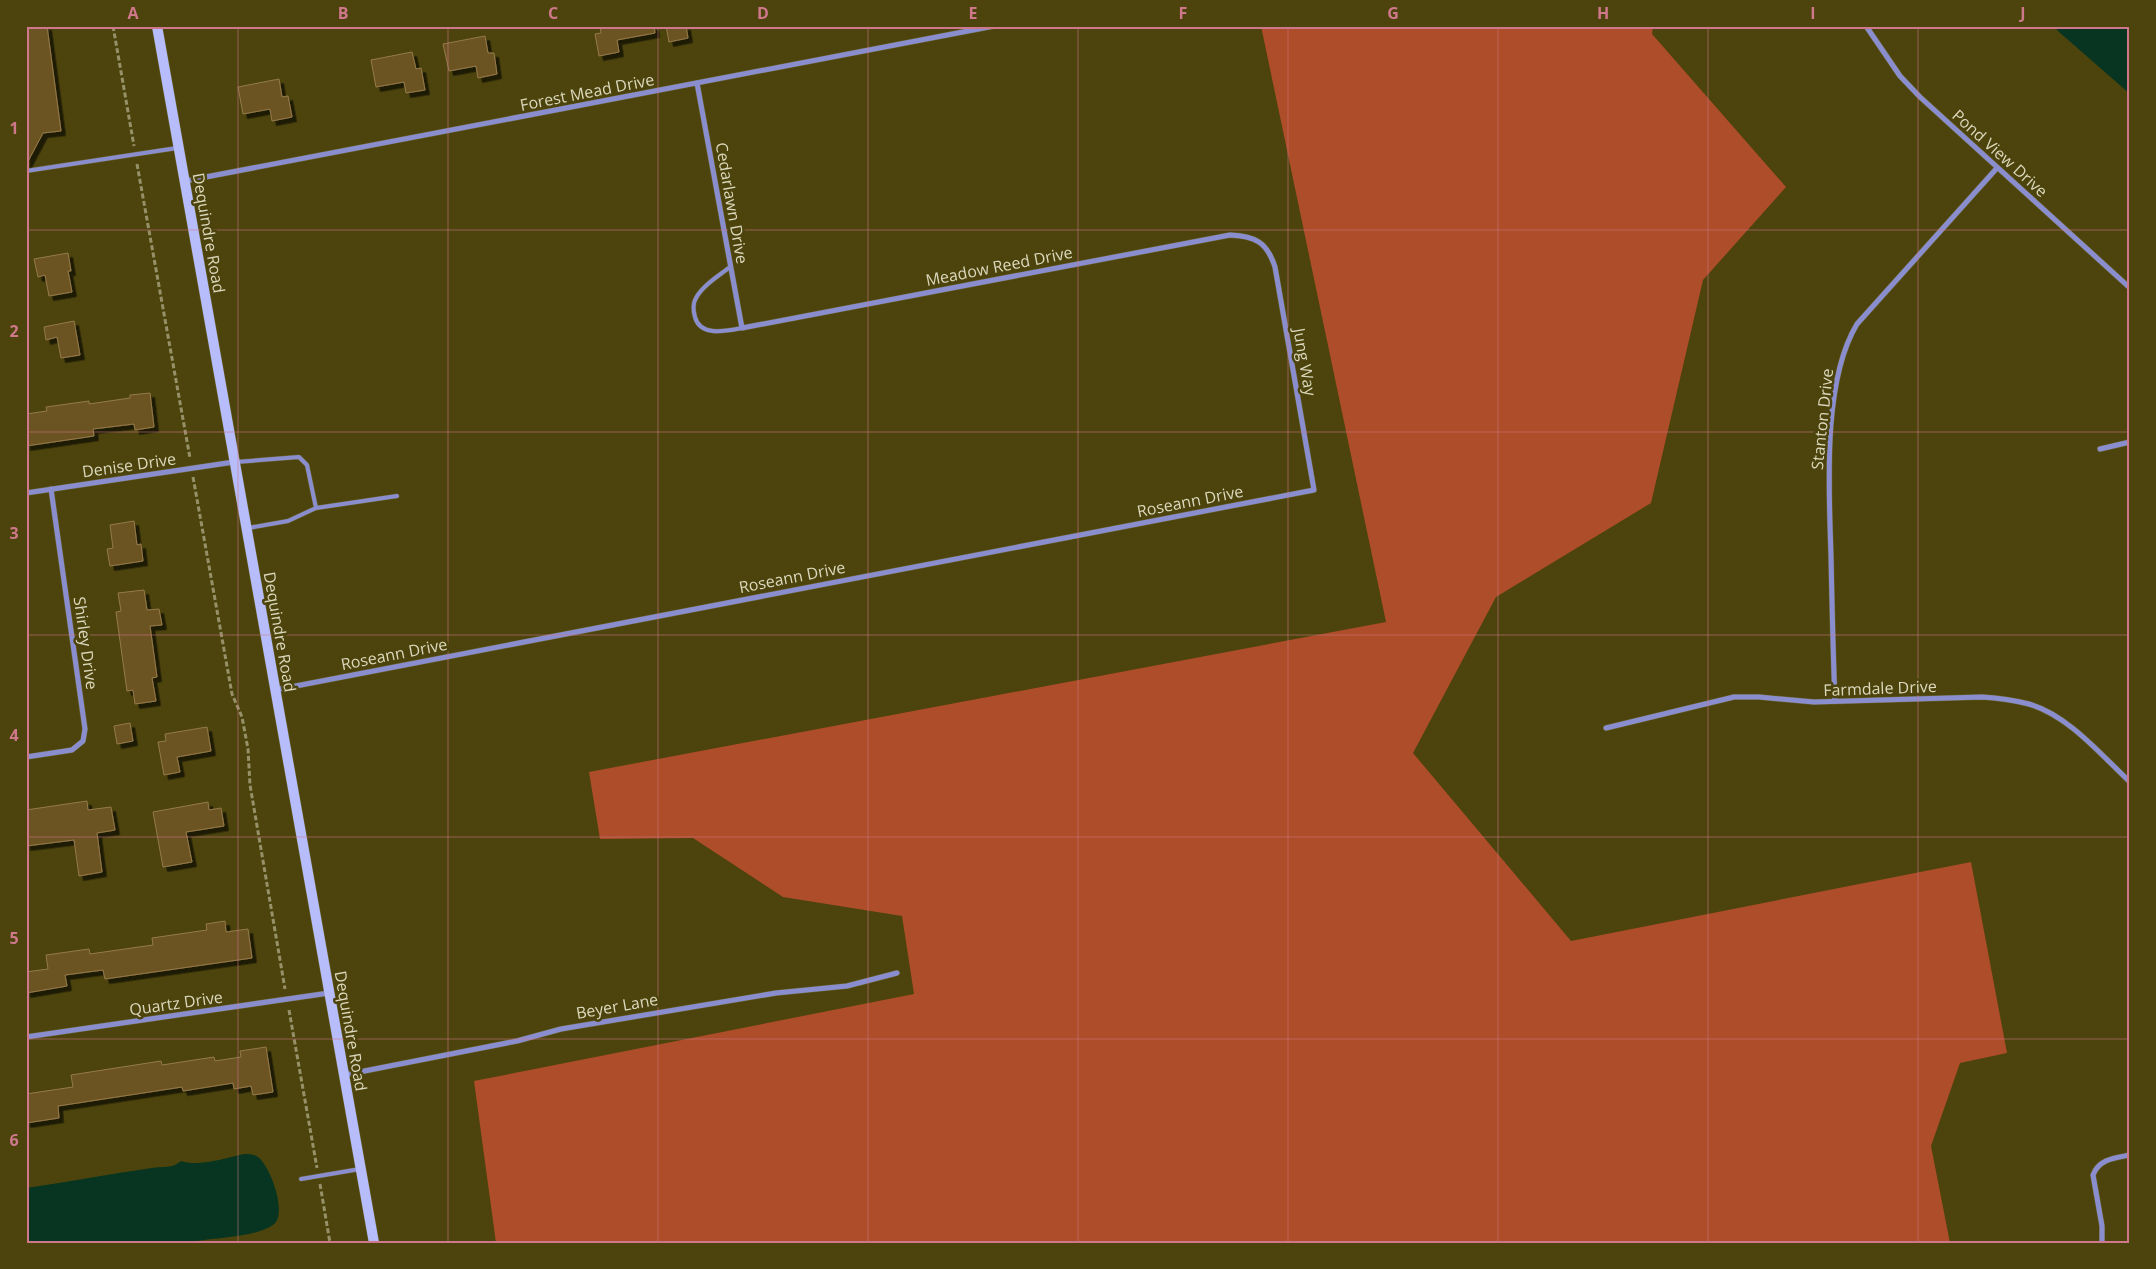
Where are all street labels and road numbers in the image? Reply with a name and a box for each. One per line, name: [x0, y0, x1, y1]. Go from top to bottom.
street label: Forest Mead Drive: [518, 68, 656, 116]
street label: Pond View Drive: [1948, 104, 2052, 202]
street label: Cedarlawn Drive: [711, 141, 753, 265]
street label: Dequindre Road: [188, 171, 230, 295]
street label: Meadow Reed Drive: [924, 241, 1074, 291]
street label: Jung Way: [1288, 324, 1322, 399]
street label: Stanton Drive: [1806, 367, 1838, 471]
street label: Denise Drive: [81, 448, 177, 482]
street label: Roseann Drive: [1135, 480, 1245, 522]
street label: Roseann Drive: [737, 556, 847, 598]
street label: Dequindre Road: [259, 570, 301, 694]
street label: Shirley Drive: [69, 595, 103, 691]
street label: Roseann Drive: [339, 633, 449, 675]
street label: Farmdale Drive: [1823, 675, 1937, 701]
street label: Dequindre Road: [330, 969, 372, 1093]
street label: Quartz Drive: [128, 986, 224, 1020]
street label: Beyer Lane: [574, 988, 660, 1024]

